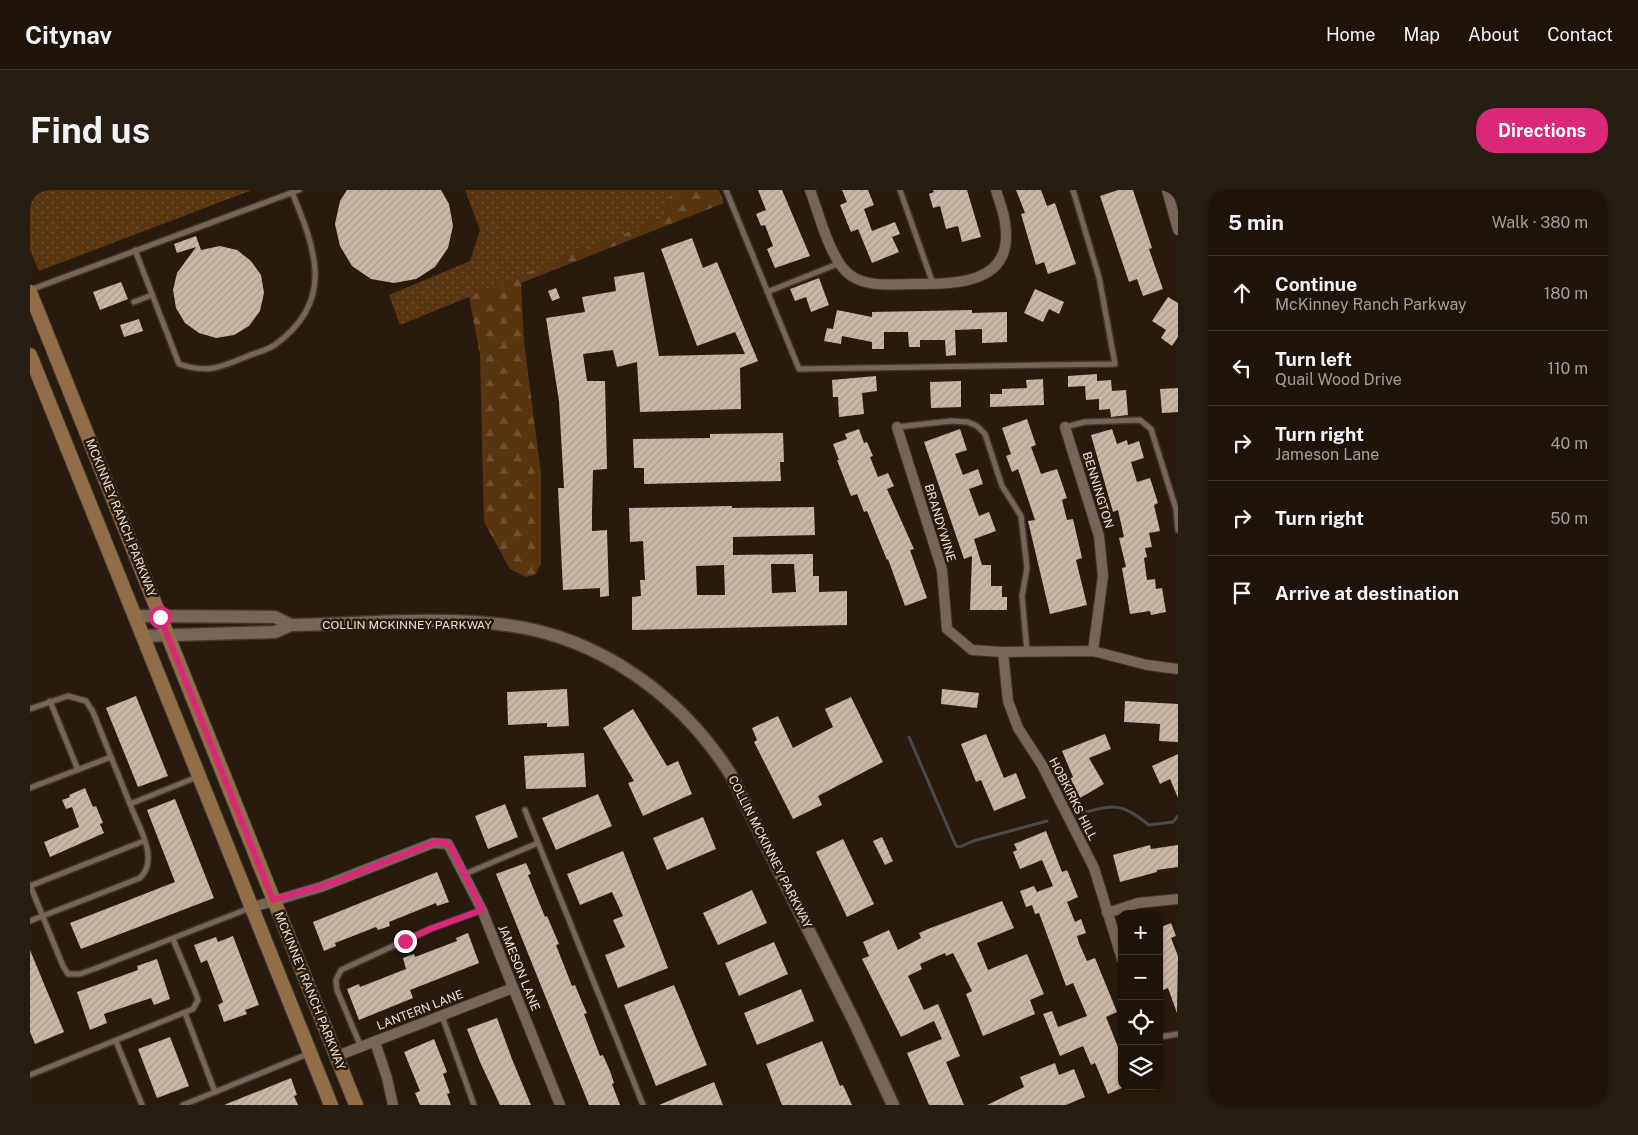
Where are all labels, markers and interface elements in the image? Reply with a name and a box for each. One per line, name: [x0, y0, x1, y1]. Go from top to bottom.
text: Citynav: [25, 21, 112, 49]
text: Home: [1326, 24, 1376, 45]
text: Map: [1404, 24, 1440, 45]
text: About: [1468, 24, 1519, 45]
text: Contact: [1547, 24, 1613, 45]
button: Directions: [1476, 108, 1608, 153]
text: Find us: [30, 110, 150, 151]
text: 5 min: [1228, 210, 1284, 235]
text: Walk · 380 m: [1492, 213, 1588, 232]
text: Continue: [1275, 273, 1357, 295]
icon: ahead: [1228, 279, 1256, 307]
text: 180 m: [1544, 284, 1588, 303]
text: McKinney Ranch Parkway: [1275, 295, 1467, 314]
text: Turn left: [1275, 348, 1352, 370]
icon: left: [1228, 354, 1256, 382]
text: 110 m: [1547, 359, 1588, 378]
text: Quail Wood Drive: [1275, 370, 1402, 389]
text: Turn right: [1275, 423, 1364, 445]
icon: right: [1228, 429, 1256, 457]
text: 40 m: [1550, 434, 1588, 453]
street label: MCKINNEY RANCH PARKWAY: [83, 437, 159, 600]
text: Jameson Lane: [1275, 445, 1379, 464]
street label: BENNINGTON: [1080, 450, 1116, 530]
street label: BRANDYWINE: [922, 482, 958, 564]
icon: right: [1228, 504, 1256, 532]
text: Turn right: [1275, 507, 1364, 529]
text: 50 m: [1550, 509, 1588, 528]
icon: arrive: [1228, 579, 1256, 607]
text: Arrive at destination: [1275, 582, 1459, 604]
route start: [149, 606, 172, 629]
street label: COLLIN MCKINNEY PARKWAY: [322, 618, 492, 632]
street label: HOBKIRKS HILL: [1046, 755, 1100, 843]
street label: COLLIN MCKINNEY PARKWAY: [725, 773, 815, 931]
street label: MCKINNEY RANCH PARKWAY: [272, 910, 348, 1073]
map controls: [1118, 910, 1163, 1090]
button: +: [1118, 910, 1163, 955]
street label: JAMESON LANE: [495, 923, 543, 1013]
route end: [394, 930, 417, 953]
button: −: [1118, 955, 1163, 1000]
street label: LANTERN LANE: [375, 987, 465, 1033]
button: locate: [1118, 1000, 1163, 1045]
button: layers: [1118, 1045, 1163, 1090]

